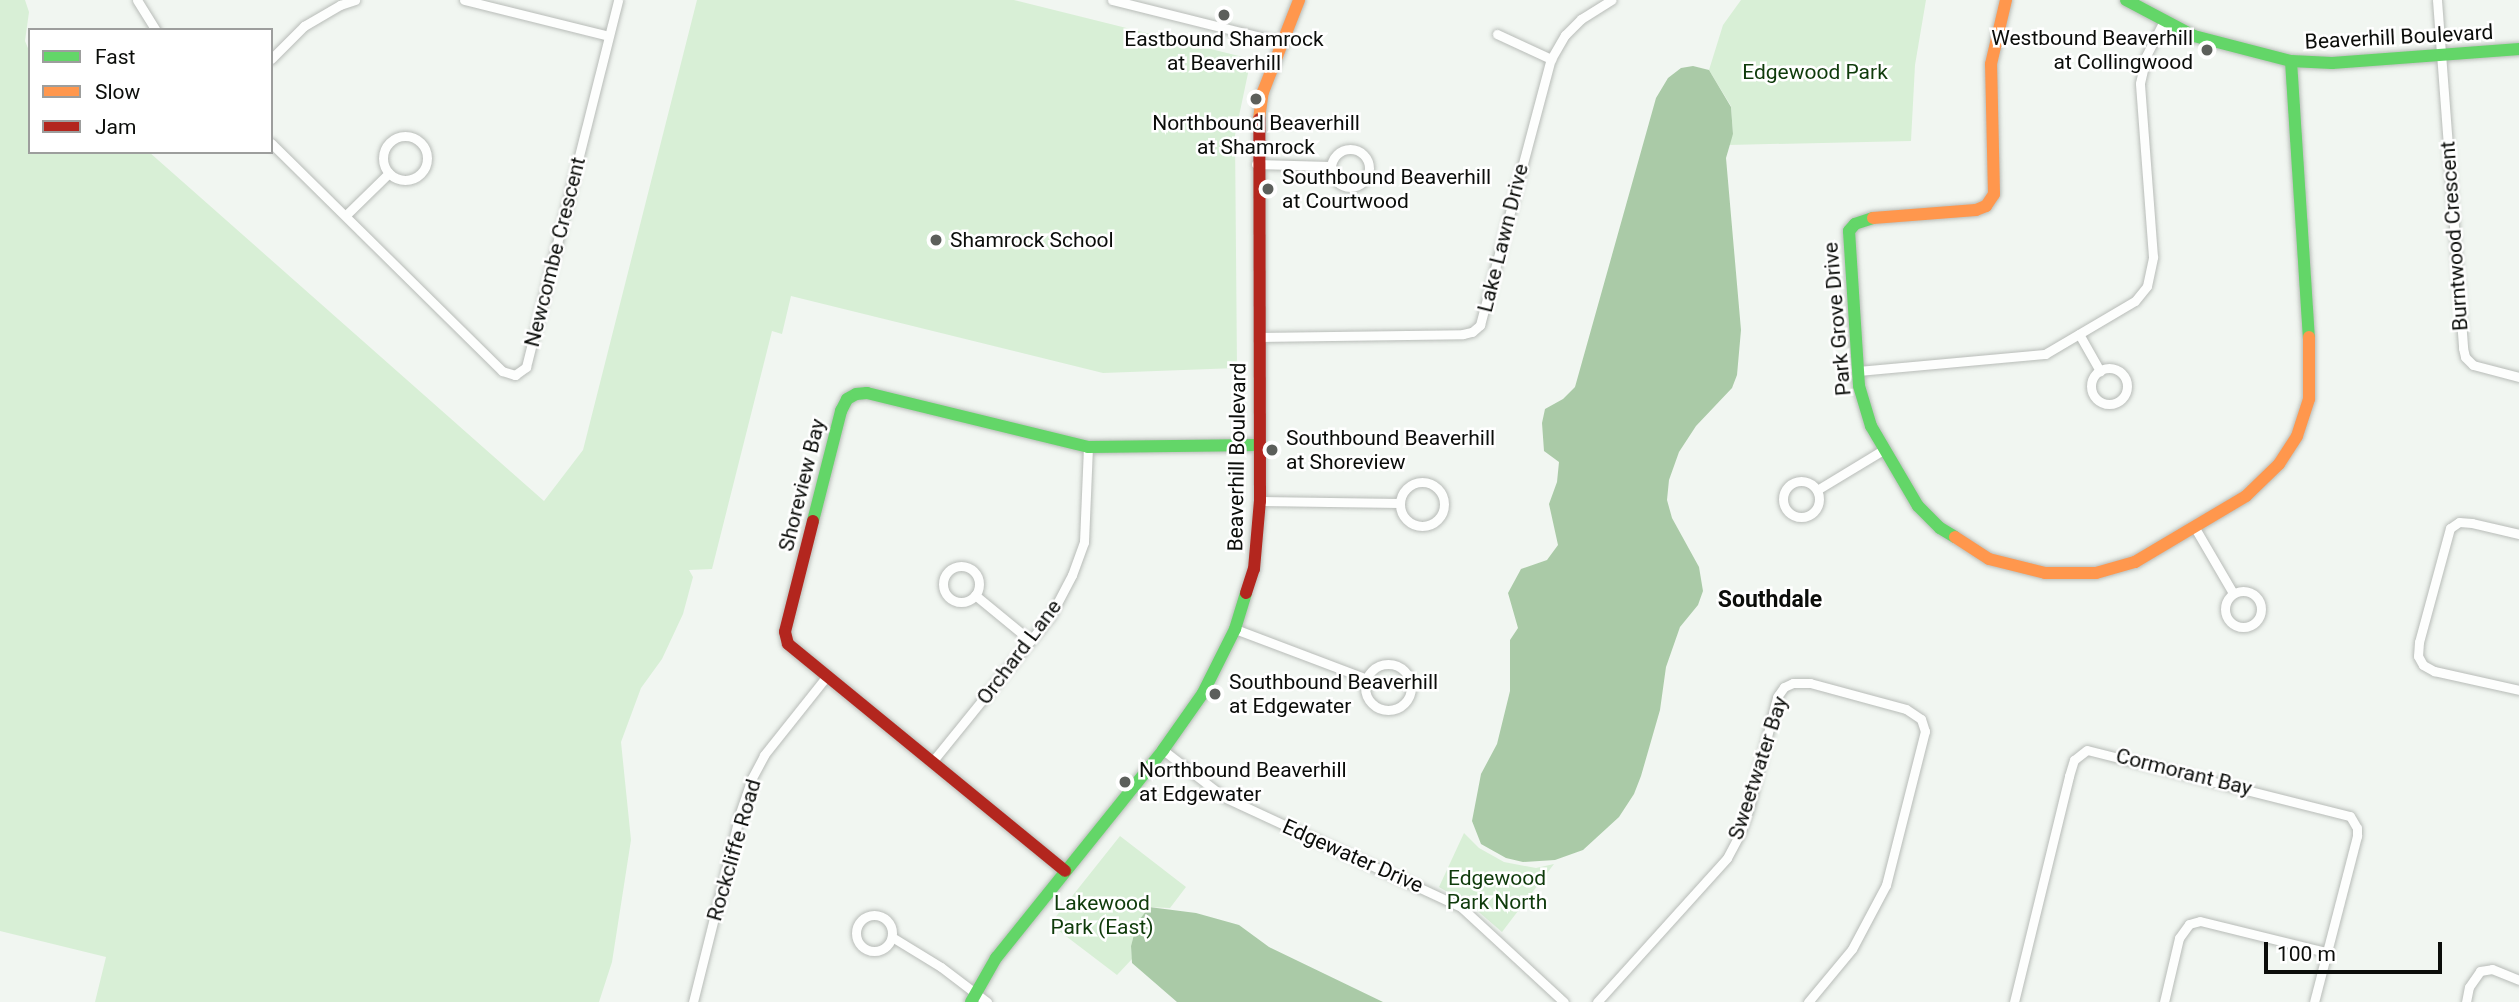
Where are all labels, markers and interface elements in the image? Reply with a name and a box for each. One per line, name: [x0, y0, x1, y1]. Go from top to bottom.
marker: Eastbound Shamrock at Beaverhill: [1216, 7, 1232, 23]
street label: Beaverhill Boulevard: [2304, 19, 2494, 55]
place label: Westbound Beaverhill at Collingwood: [1991, 25, 2193, 75]
place label: Eastbound Shamrock at Beaverhill: [1124, 26, 1324, 76]
legend: [28, 28, 273, 154]
marker: Westbound Beaverhill at Collingwood: [2199, 42, 2215, 58]
text: Fast: [95, 45, 135, 69]
park label: Edgewood Park: [1742, 59, 1888, 85]
text: Slow: [95, 80, 140, 104]
marker: Northbound Beaverhill at Shamrock: [1248, 91, 1264, 107]
place label: Northbound Beaverhill at Shamrock: [1152, 110, 1360, 160]
text: Jam: [95, 115, 136, 139]
street label: Burntwood Crescent: [2435, 140, 2473, 332]
street label: Newcombe Crescent: [519, 155, 591, 349]
street label: Lake Lawn Drive: [1472, 161, 1534, 315]
place label: Southbound Beaverhill at Courtwood: [1282, 164, 1491, 214]
marker: Southbound Beaverhill at Courtwood: [1260, 181, 1276, 197]
place label: Shamrock School: [950, 227, 1114, 253]
marker: Shamrock School: [928, 232, 944, 248]
street label: Park Grove Drive: [1818, 241, 1856, 397]
street label: Beaverhill Boulevard: [1223, 362, 1251, 552]
street label: Shoreview Bay: [773, 416, 831, 554]
place label: Southbound Beaverhill at Shoreview: [1286, 425, 1495, 475]
marker: Southbound Beaverhill at Shoreview: [1264, 442, 1280, 458]
district label: Southdale: [1718, 586, 1822, 614]
street label: Orchard Lane: [971, 595, 1067, 709]
place label: Southbound Beaverhill at Edgewater: [1229, 669, 1438, 719]
marker: Southbound Beaverhill at Edgewater: [1207, 686, 1223, 702]
street label: Sweetwater Bay: [1723, 693, 1793, 843]
street label: Cormorant Bay: [2113, 743, 2255, 801]
place label: Northbound Beaverhill at Edgewater: [1139, 757, 1347, 807]
marker: Northbound Beaverhill at Edgewater: [1117, 774, 1133, 790]
street label: Rockcliffe Road: [702, 776, 766, 924]
street label: Edgewater Drive: [1279, 814, 1427, 898]
park label: Edgewood Park North: [1447, 865, 1547, 915]
park label: Lakewood Park (East): [1050, 890, 1154, 940]
scale bar: [2267, 928, 2446, 972]
text: 100 m: [2277, 942, 2336, 966]

